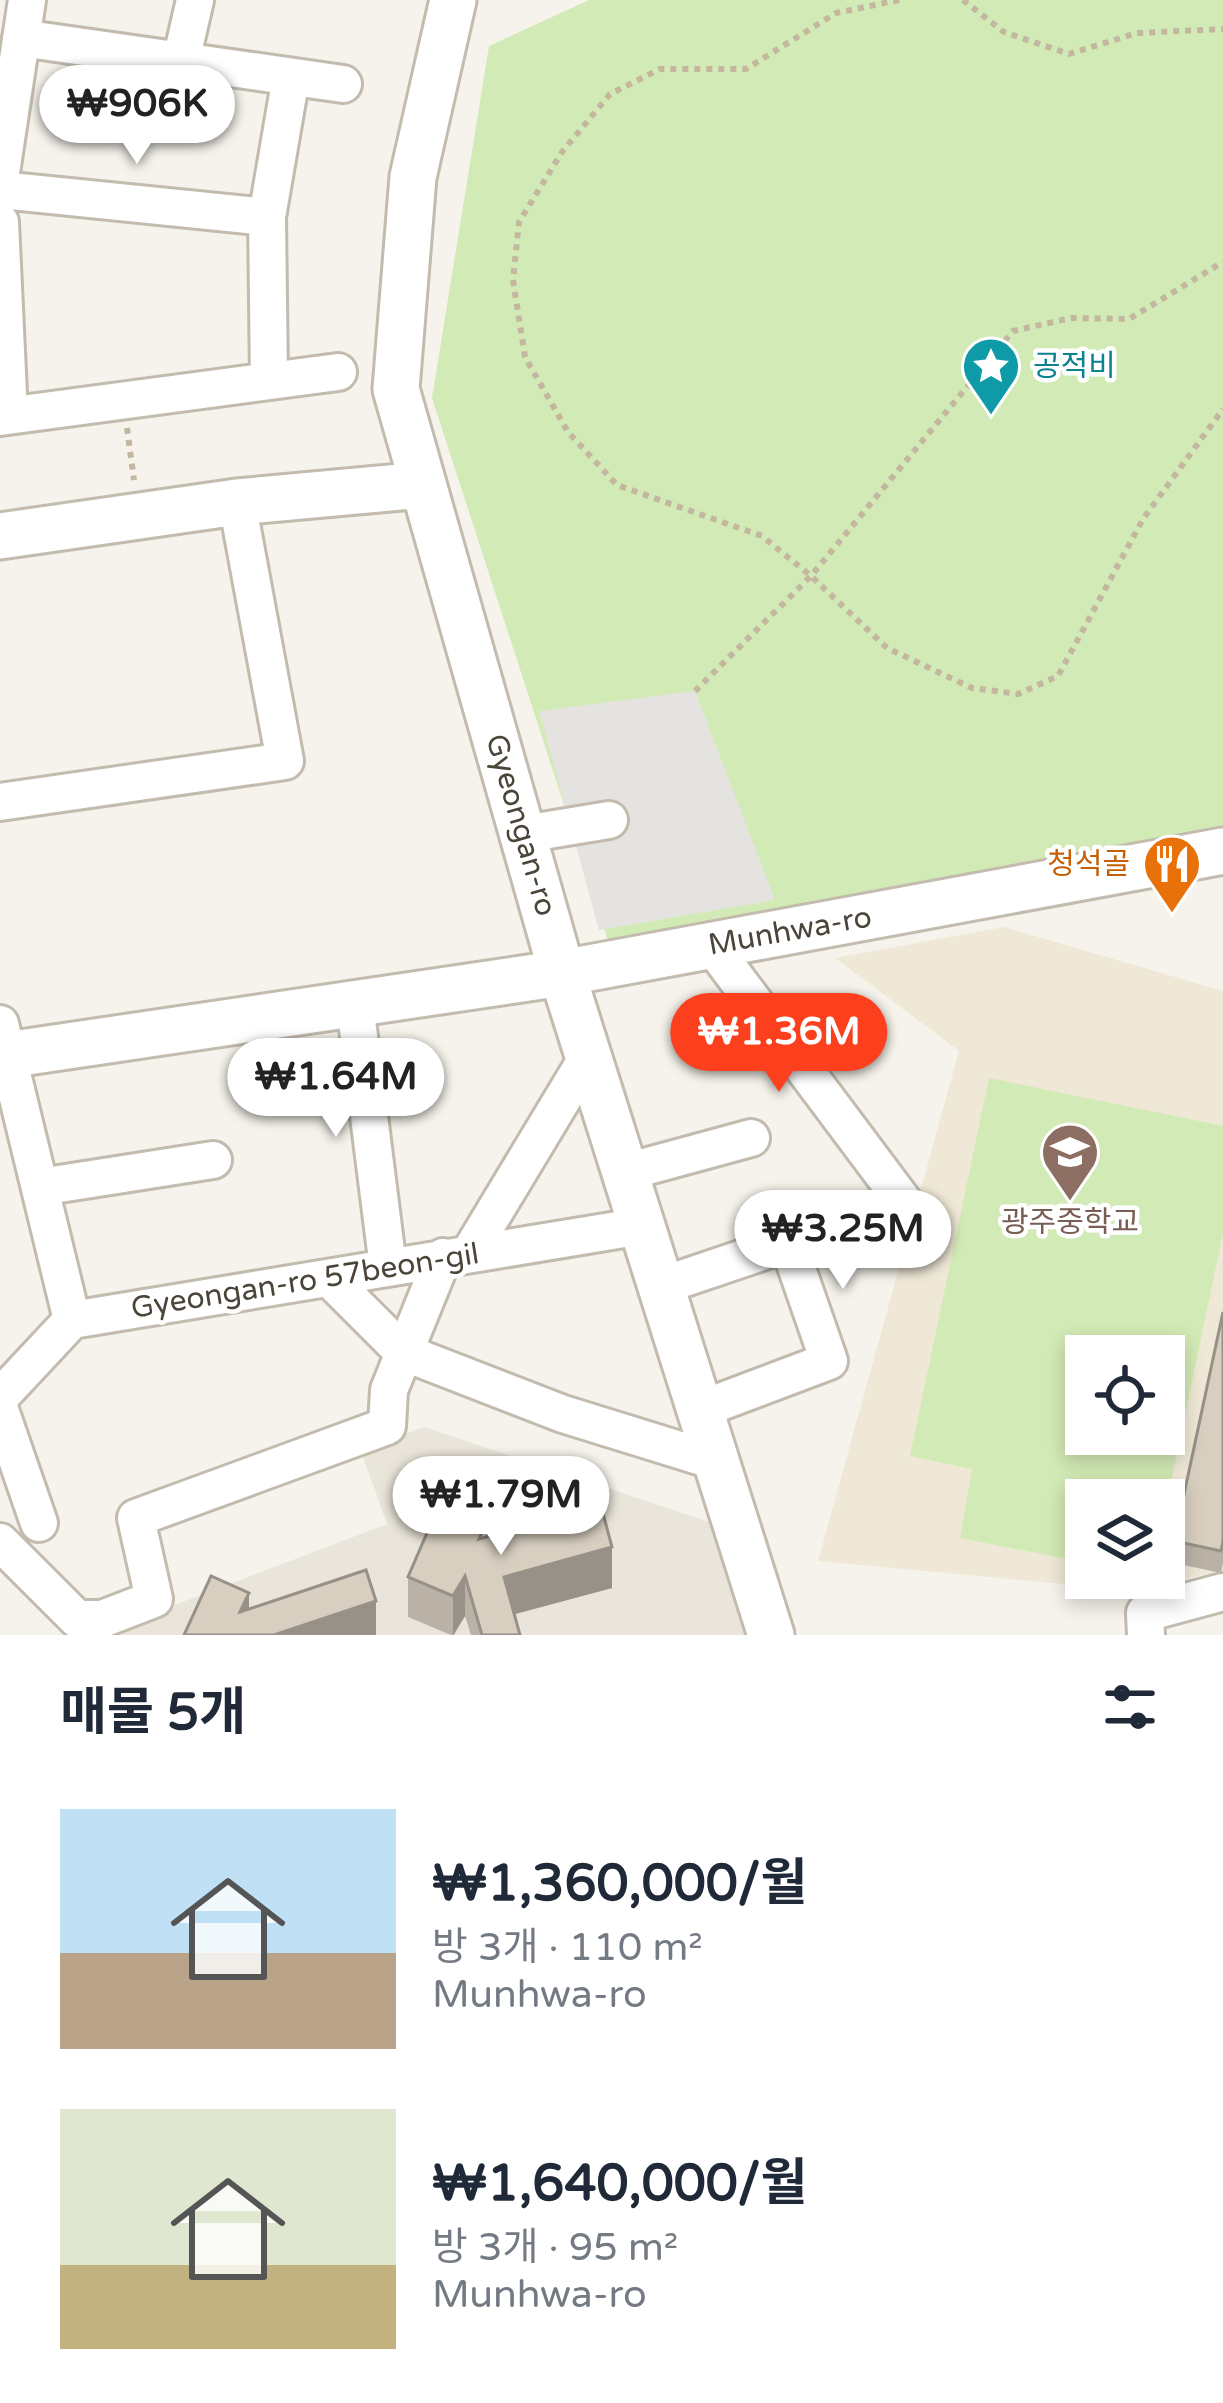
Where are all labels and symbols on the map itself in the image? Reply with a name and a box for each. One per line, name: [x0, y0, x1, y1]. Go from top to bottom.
pin: ₩906K: [53, 65, 221, 167]
place icon: 공적비: [960, 335, 1022, 417]
place label: 공적비: [1033, 348, 1116, 385]
street label: Gyeongan-ro: [477, 730, 565, 920]
restaurant icon: 청석골: [1141, 833, 1203, 915]
place label: 청석골: [1047, 846, 1130, 883]
street label: Munhwa-ro: [705, 898, 875, 964]
pin: ₩1.36M: [681, 993, 877, 1095]
pin: ₩1.64M: [238, 1038, 434, 1140]
school or university icon: 광주중학교: [1039, 1121, 1101, 1203]
pin: ₩3.25M: [745, 1190, 941, 1292]
place label: 광주중학교: [1001, 1204, 1139, 1241]
street label: Gyeongan-ro 57beon-gil: [128, 1235, 482, 1327]
pin: ₩1.79M: [403, 1456, 599, 1558]

